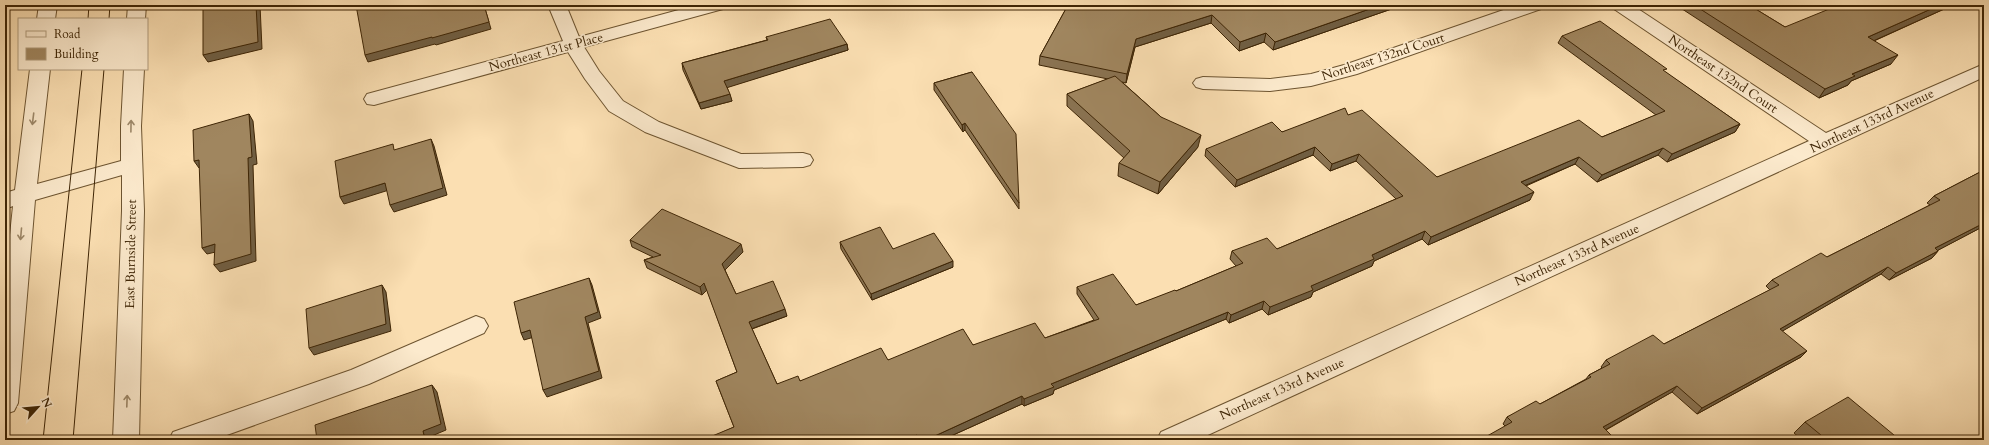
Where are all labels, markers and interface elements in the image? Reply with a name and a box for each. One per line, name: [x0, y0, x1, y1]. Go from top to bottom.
legend: [18, 18, 148, 70]
text: Road: [54, 26, 81, 42]
street label: Northeast 131st Place: [487, 28, 605, 76]
street label: Northeast 132nd Court: [1319, 29, 1447, 85]
street label: Northeast 132nd Court: [1665, 31, 1781, 117]
text: Building: [54, 46, 99, 62]
street label: Northeast 133rd Avenue: [1807, 84, 1937, 158]
one-way arrow: [30, 112, 37, 125]
one-way arrow: [127, 120, 135, 133]
street label: East Burnside Street: [121, 199, 141, 309]
street label: Northeast 133rd Avenue: [1512, 219, 1642, 291]
one-way arrow: [17, 227, 25, 240]
street label: Northeast 133rd Avenue: [1217, 353, 1347, 425]
north arrow: [18, 387, 58, 427]
text: N: [38, 395, 56, 411]
one-way arrow: [123, 395, 131, 408]

